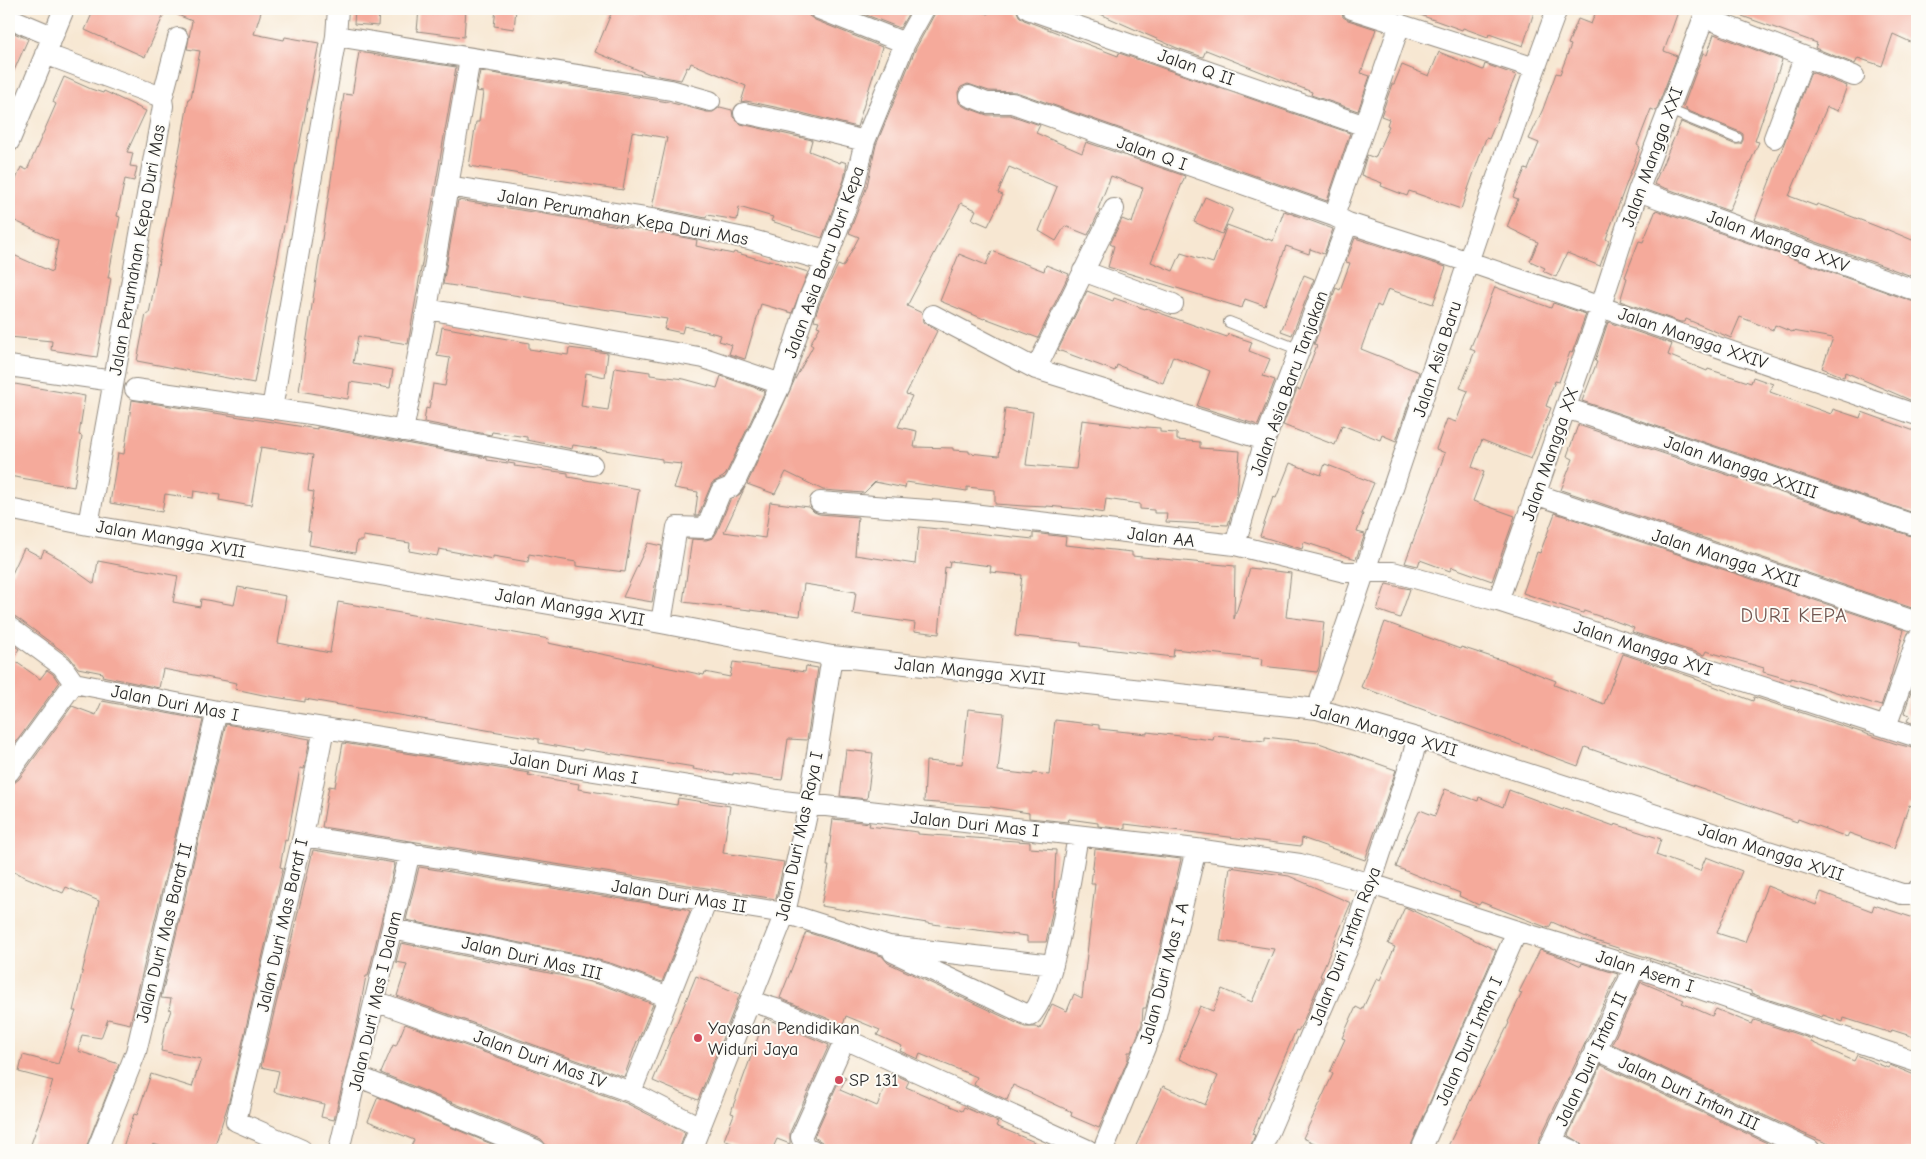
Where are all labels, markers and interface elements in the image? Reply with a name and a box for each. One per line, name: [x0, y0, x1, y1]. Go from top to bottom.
street label: Jalan Q II: [1155, 45, 1237, 90]
street label: Jalan Mangga XXI: [1617, 84, 1687, 230]
street label: Jalan Perumahan Kepa Duri Mas: [105, 123, 170, 377]
street label: Jalan Q I: [1114, 132, 1190, 175]
street label: Jalan Asia Baru Duri Kepa: [780, 163, 869, 361]
street label: Jalan Perumahan Kepa Duri Mas: [496, 185, 750, 250]
street label: Jalan Mangga XXV: [1704, 206, 1852, 277]
street label: Jalan Asia Baru Tanjakan: [1246, 288, 1333, 478]
street label: Jalan Asia Baru: [1409, 298, 1466, 420]
street label: Jalan Mangga XXIV: [1615, 303, 1771, 374]
street label: Jalan Mangga XX: [1518, 385, 1583, 524]
street label: Jalan Mangga XXIII: [1661, 431, 1820, 504]
street label: Jalan Mangga XVII: [94, 516, 247, 563]
street label: Jalan AA: [1126, 523, 1196, 552]
street label: Jalan Mangga XXII: [1649, 525, 1802, 592]
street label: Jalan Mangga XVII: [493, 584, 646, 631]
district label: DURI KEPA: [1740, 604, 1848, 627]
street label: Jalan Mangga XVI: [1571, 616, 1715, 681]
street label: Jalan Mangga XVII: [894, 653, 1046, 690]
street label: Jalan Duri Mas I: [109, 681, 240, 726]
street label: Jalan Mangga XVII: [1308, 700, 1460, 761]
street label: Jalan Duri Mas I: [508, 748, 639, 789]
street label: Jalan Duri Mas Raya I: [771, 750, 828, 923]
street label: Jalan Duri Mas I: [910, 807, 1040, 842]
street label: Jalan Mangga XVII: [1696, 819, 1846, 886]
street label: Jalan Duri Mas Barat I: [252, 836, 313, 1014]
street label: Jalan Duri Mas Barat II: [132, 841, 197, 1025]
street label: Jalan Duri Intan Raya: [1306, 864, 1385, 1028]
street label: Jalan Duri Mas II: [610, 875, 748, 918]
street label: Jalan Duri Mas I A: [1135, 900, 1194, 1046]
street label: Jalan Duri Mas I Dalam: [345, 909, 406, 1093]
street label: Jalan Duri Mas III: [460, 932, 604, 985]
street label: Jalan Asem I: [1593, 946, 1696, 997]
street label: Jalan Duri Intan I: [1432, 974, 1507, 1109]
street label: Jalan Duri Intan II: [1551, 989, 1632, 1130]
place label: Yayasan Pendidikan Widuri Jaya: [708, 1018, 860, 1060]
street label: Jalan Duri Mas IV: [471, 1026, 609, 1093]
marker: Yayasan Pendidikan Widuri Jaya: [692, 1032, 704, 1044]
street label: Jalan Duri Intan III: [1615, 1052, 1762, 1135]
place label: SP 131: [849, 1070, 898, 1091]
marker: SP 131: [833, 1074, 845, 1086]

